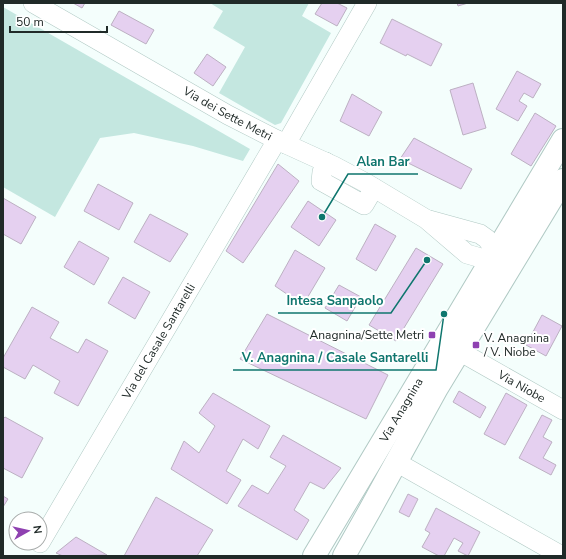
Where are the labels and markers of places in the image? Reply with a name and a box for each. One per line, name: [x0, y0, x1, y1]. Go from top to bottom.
callout: Alan Bar: [348, 149, 418, 174]
callout: Intesa Sanpaolo: [278, 288, 391, 313]
place label: Anagnina/Sette Metri: [310, 327, 424, 343]
marker: Anagnina/Sette Metri: [427, 330, 437, 340]
place label: V. Anagnina / V. Niobe: [483, 330, 549, 360]
marker: V. Anagnina / V. Niobe: [471, 340, 481, 350]
callout: V. Anagnina / Casale Santarelli: [233, 345, 436, 370]

